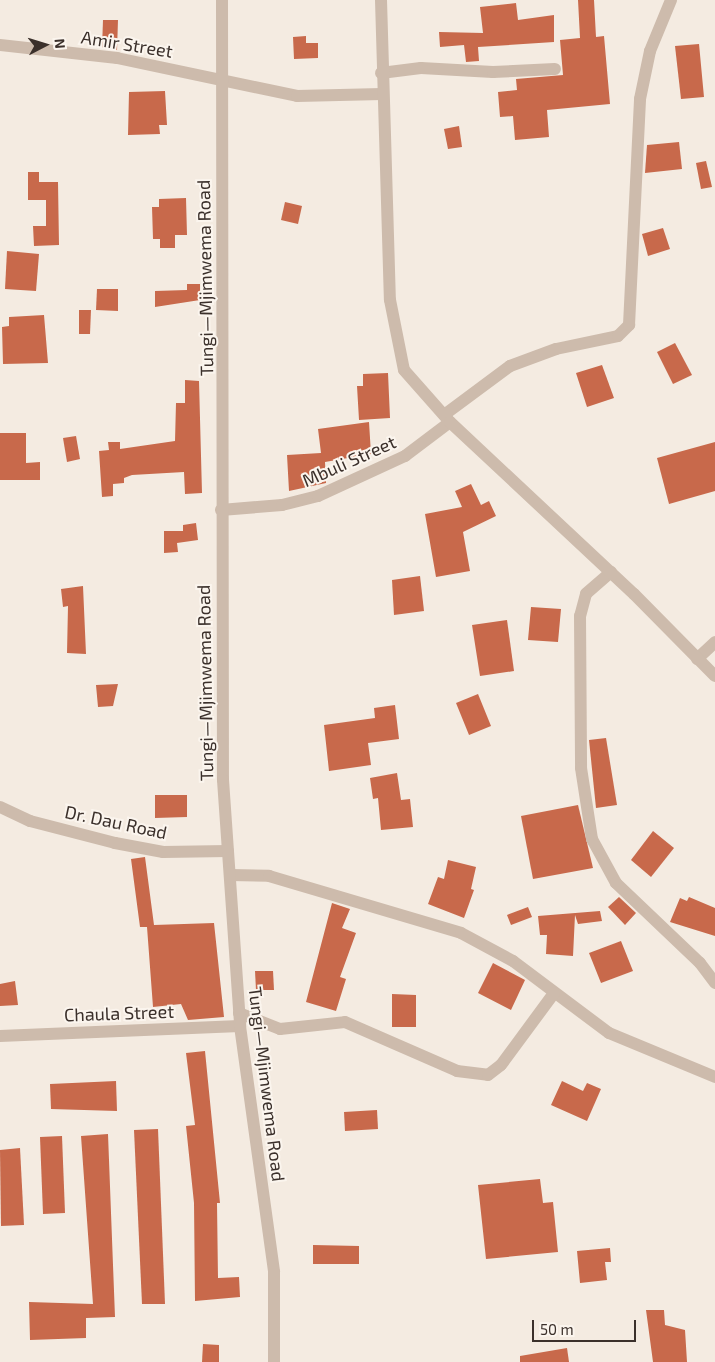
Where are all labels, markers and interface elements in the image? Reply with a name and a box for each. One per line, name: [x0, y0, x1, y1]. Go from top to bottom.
north arrow: [20, 20, 70, 70]
street label: Amir Street: [80, 26, 174, 62]
text: N: [52, 38, 69, 49]
street label: Tungi—Mjimwema Road: [192, 180, 218, 376]
street label: Mbuli Street: [299, 431, 399, 491]
street label: Tungi—Mjimwema Road: [192, 585, 218, 781]
street label: Dr. Dau Road: [63, 801, 169, 843]
street label: Tungi—Mjimwema Road: [244, 985, 290, 1183]
street label: Chaula Street: [64, 1000, 174, 1026]
scale bar: [535, 1310, 639, 1342]
text: 50 m: [540, 1320, 574, 1338]

